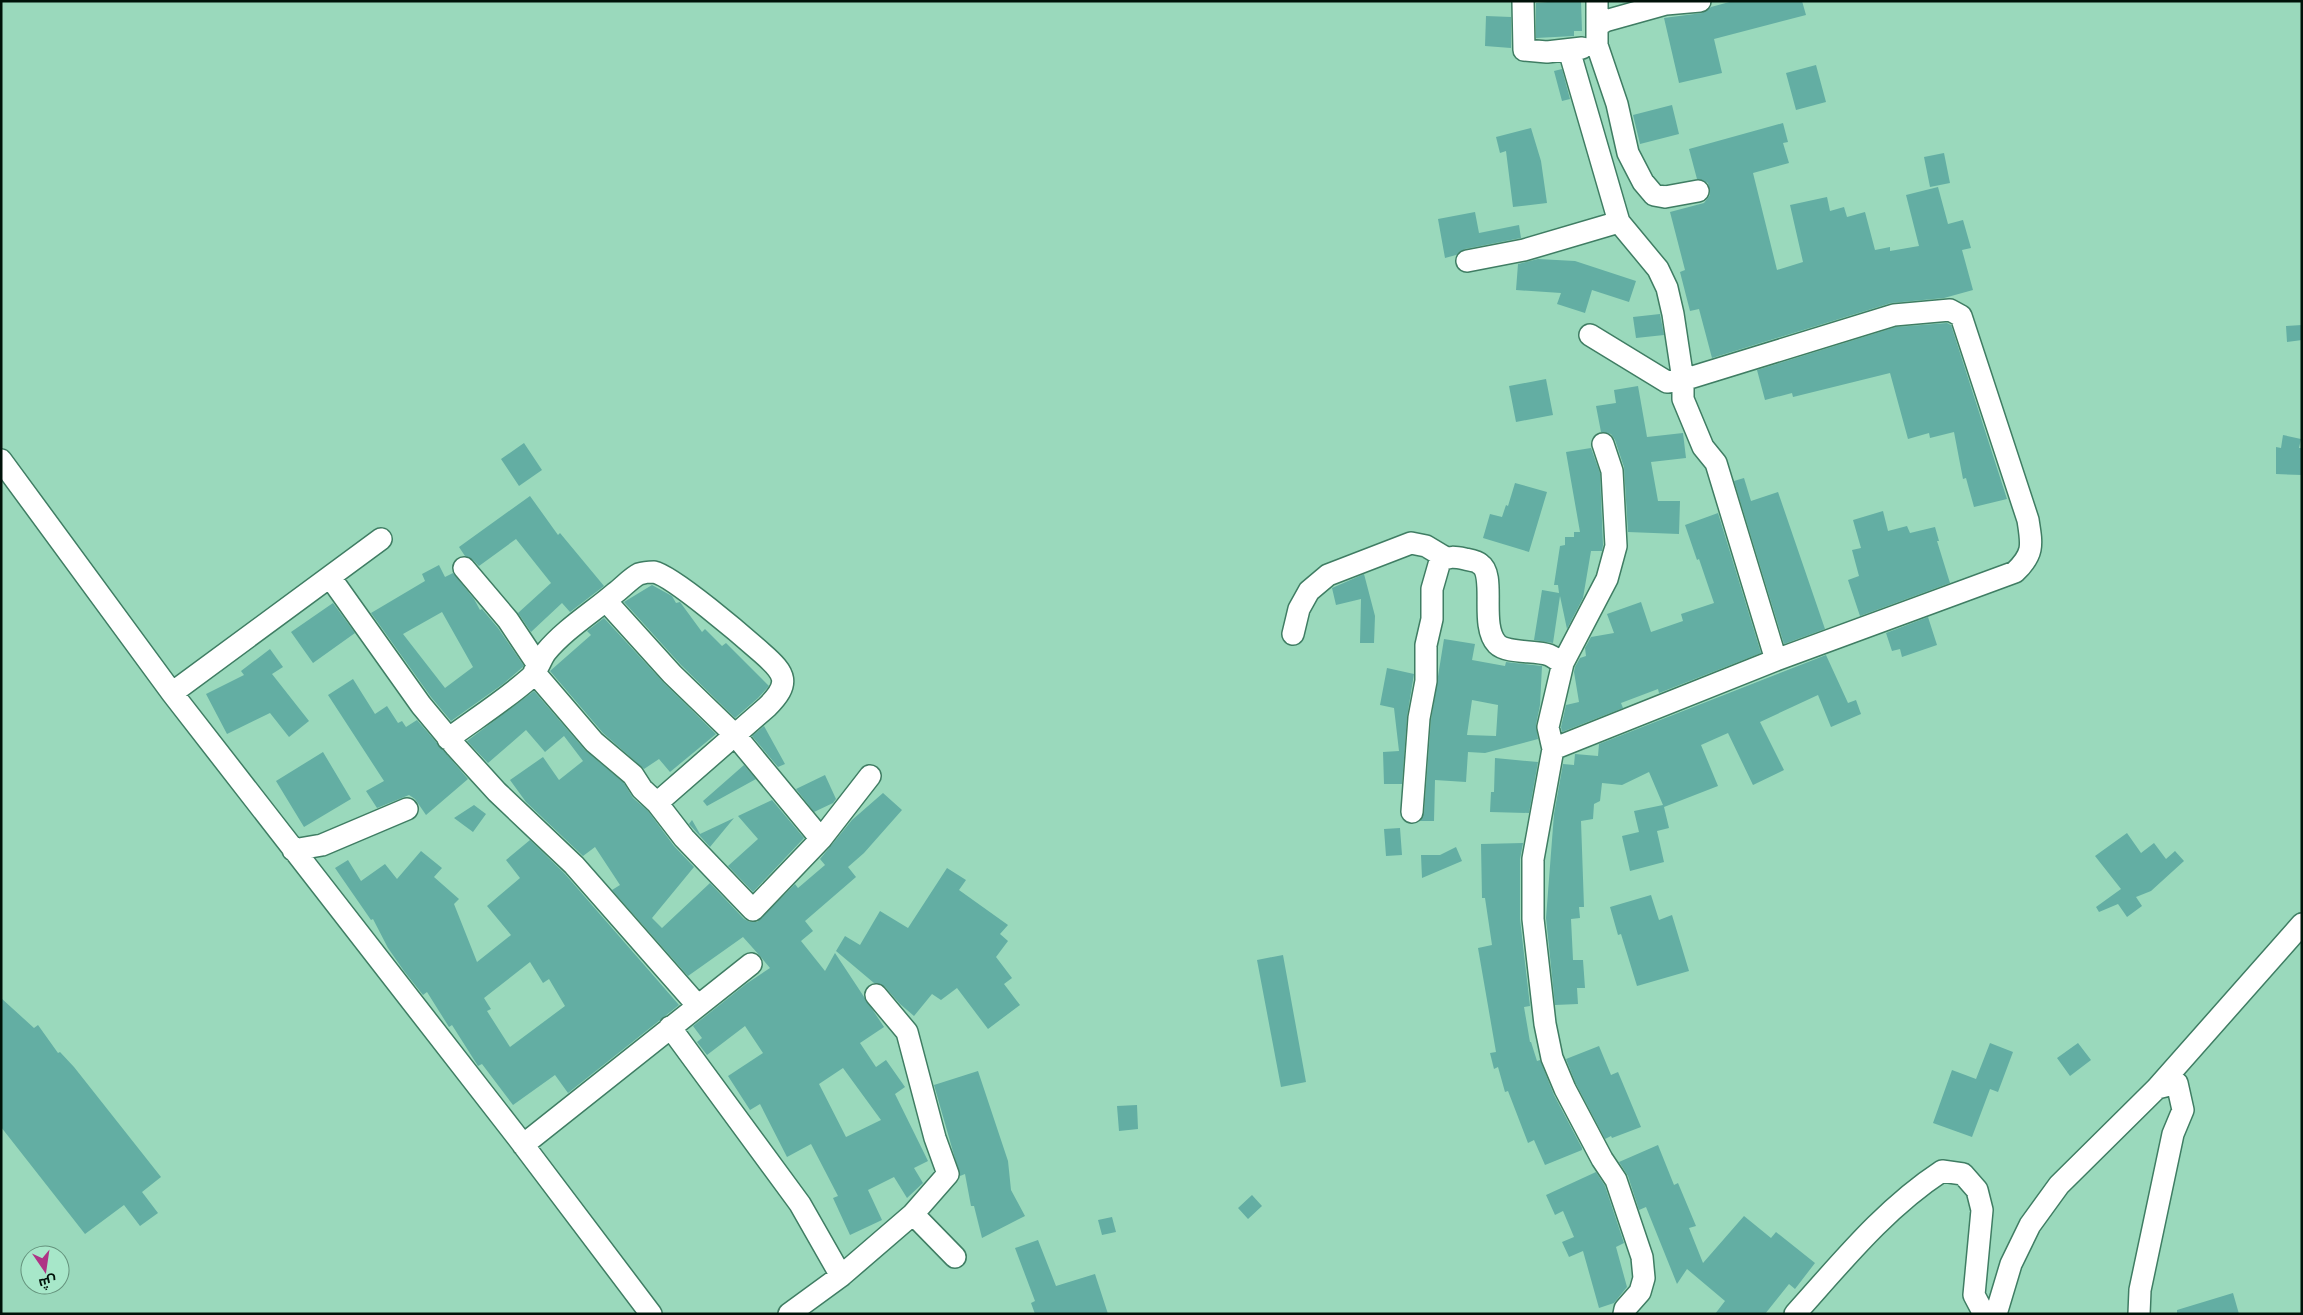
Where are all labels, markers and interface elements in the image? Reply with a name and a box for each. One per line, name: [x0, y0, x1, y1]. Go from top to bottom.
north arrow: [20, 1245, 70, 1295]
text: ش: [37, 1272, 59, 1294]

